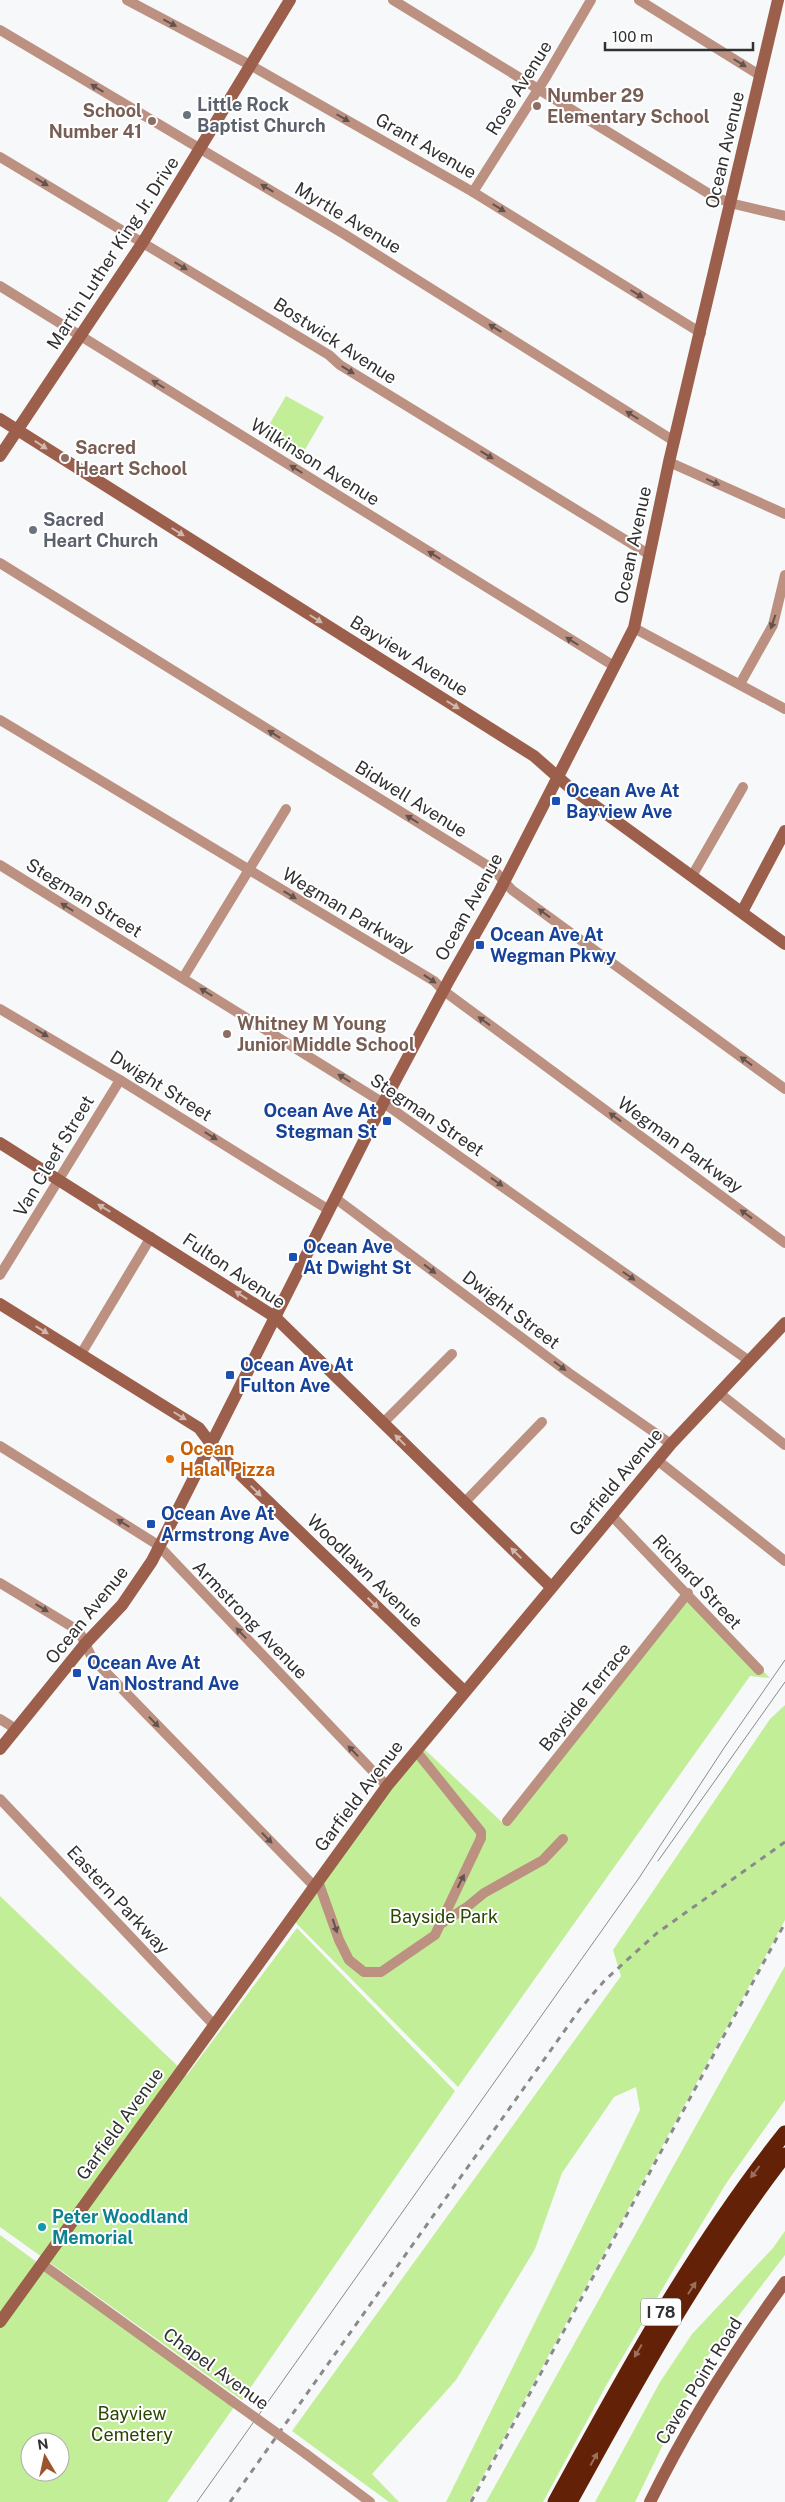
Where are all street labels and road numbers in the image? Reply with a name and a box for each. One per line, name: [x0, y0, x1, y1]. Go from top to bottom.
street label: Rose Avenue: [481, 37, 556, 139]
street label: Ocean Avenue: [701, 89, 748, 210]
street label: Grant Avenue: [372, 108, 480, 183]
street label: Martin Luther King Jr. Drive: [42, 152, 183, 353]
street label: Myrtle Avenue: [291, 178, 405, 258]
street label: Bostwick Avenue: [270, 293, 401, 388]
street label: Wilkinson Avenue: [247, 413, 384, 510]
street label: Ocean Avenue: [610, 484, 655, 605]
street label: Bayview Avenue: [346, 611, 472, 700]
street label: Bidwell Avenue: [351, 756, 471, 841]
street label: Ocean Avenue: [430, 849, 507, 964]
street label: Stegman Street: [22, 854, 146, 942]
street label: Wegman Parkway: [279, 863, 418, 958]
street label: Dwight Street: [106, 1046, 216, 1125]
street label: Stegman Street: [366, 1069, 488, 1160]
street label: Van Cleef Street: [9, 1091, 98, 1220]
street label: Wegman Parkway: [614, 1092, 747, 1197]
street label: Fulton Avenue: [179, 1229, 290, 1313]
street label: Dwight Street: [459, 1266, 564, 1353]
street label: Garfield Avenue: [565, 1424, 667, 1540]
street label: Woodlawn Avenue: [303, 1510, 428, 1631]
street label: Richard Street: [648, 1530, 746, 1633]
street label: Armstrong Avenue: [189, 1556, 312, 1683]
street label: Ocean Avenue: [41, 1562, 132, 1668]
street label: Bayside Terrace: [535, 1638, 635, 1755]
street label: Garfield Avenue: [310, 1736, 407, 1855]
street label: Eastern Parkway: [63, 1841, 174, 1958]
street label: Garfield Avenue: [72, 2063, 167, 2184]
road number: I 78: [641, 2298, 681, 2326]
street label: Caven Point Road: [651, 2313, 746, 2448]
street label: Chapel Avenue: [159, 2323, 273, 2414]

